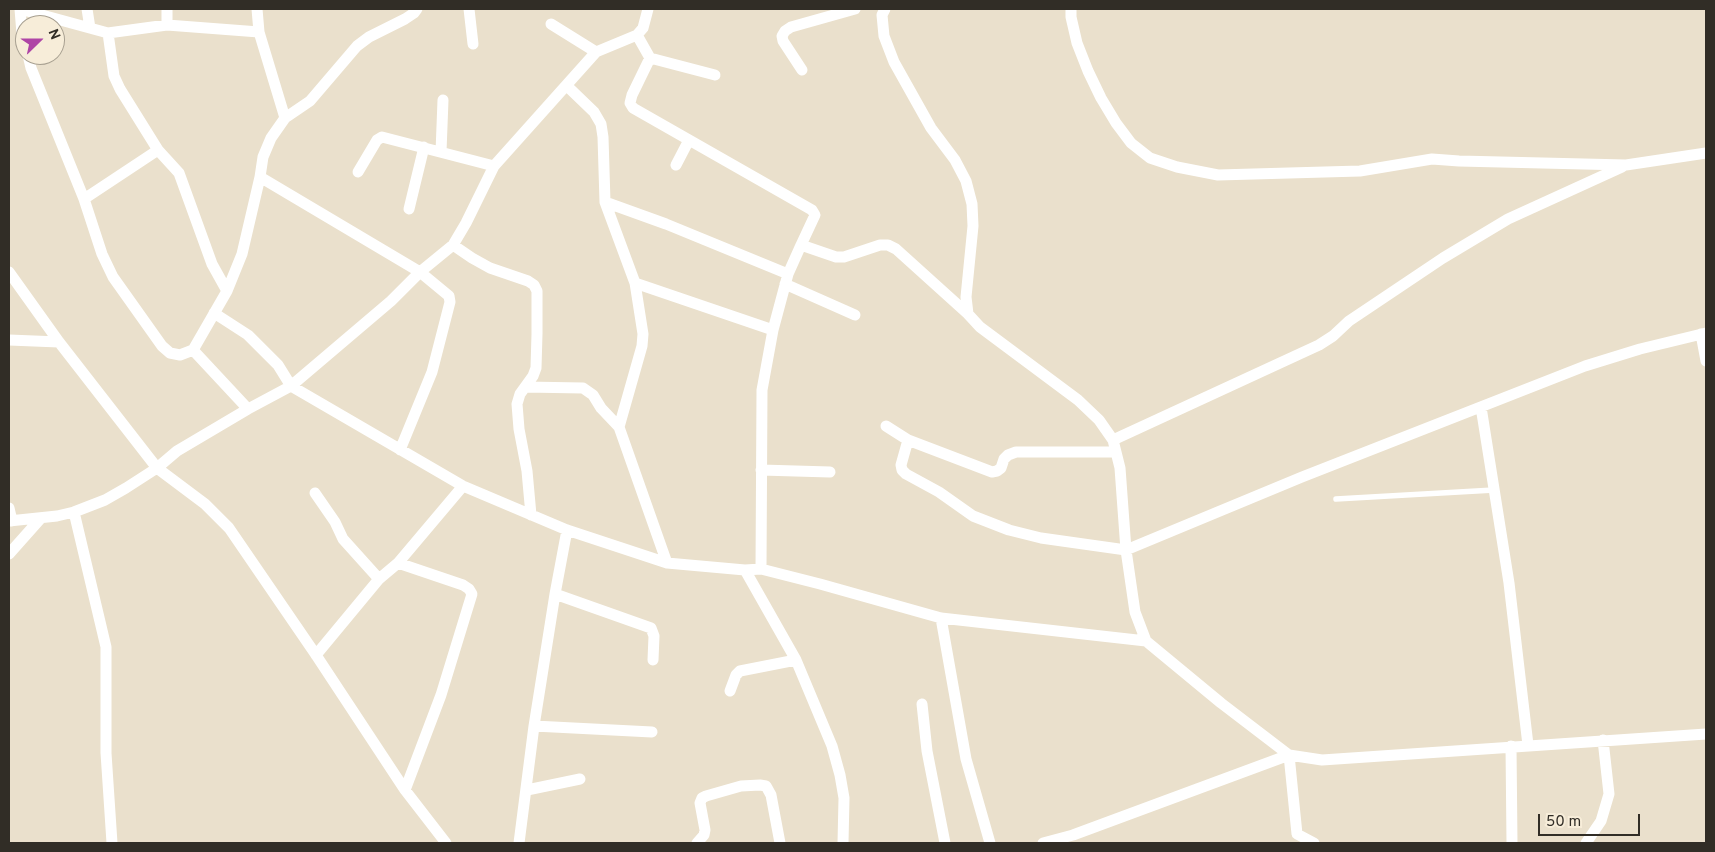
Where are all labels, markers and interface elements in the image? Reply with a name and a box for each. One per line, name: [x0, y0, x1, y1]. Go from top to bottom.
north arrow: [15, 15, 65, 65]
text: N: [44, 27, 63, 42]
scale bar: [1540, 804, 1642, 836]
text: 50 m: [1546, 813, 1581, 832]

